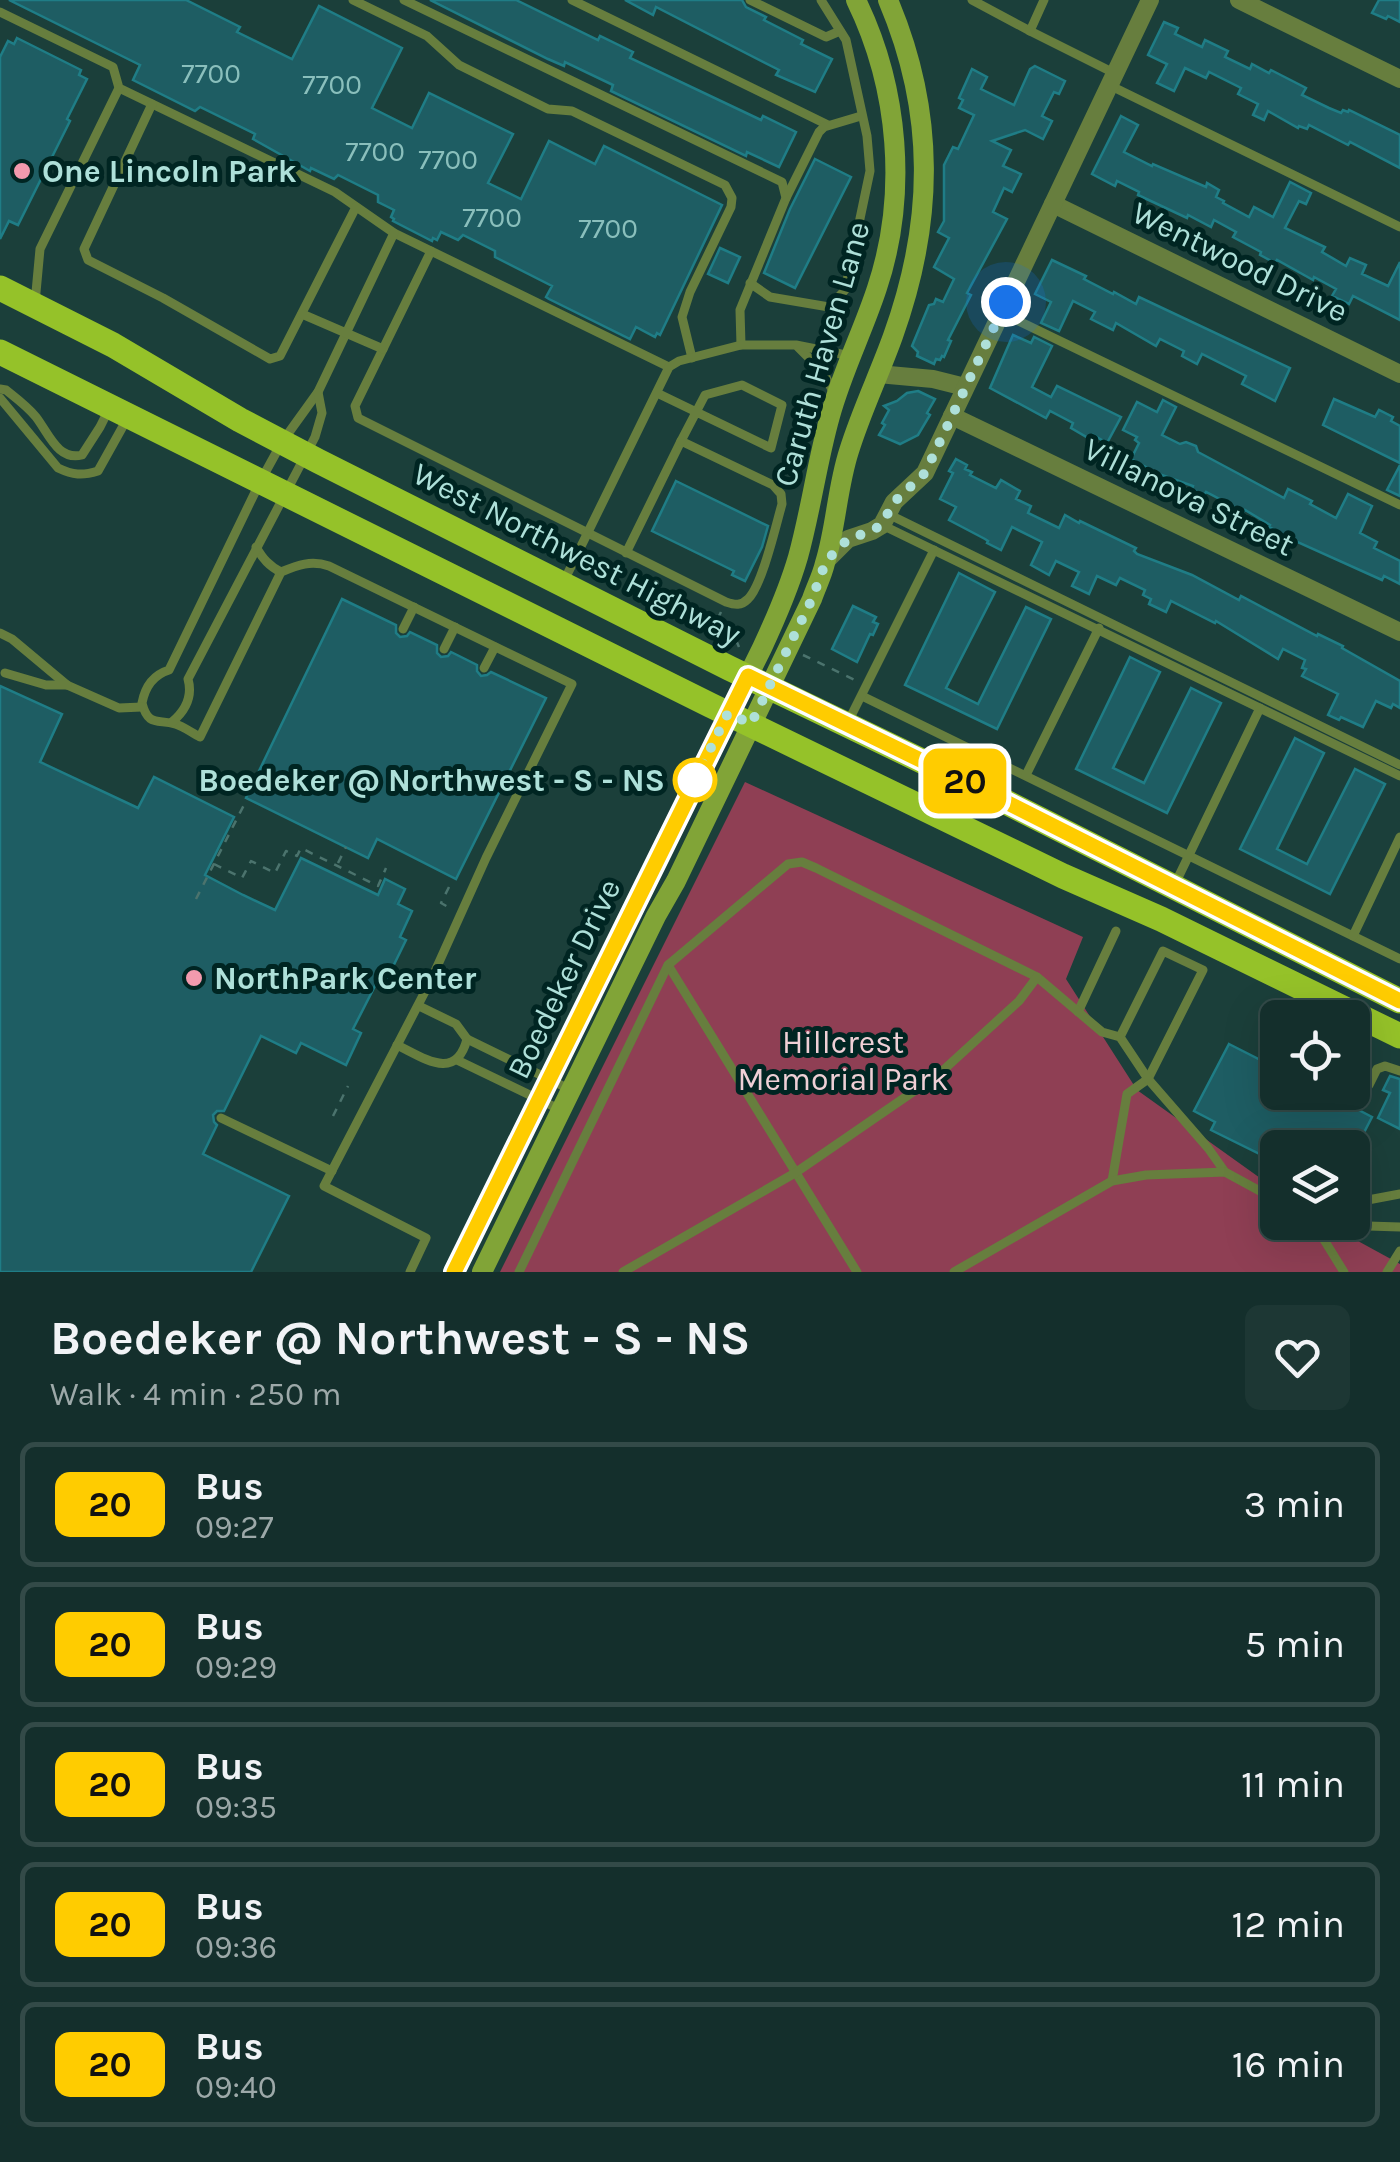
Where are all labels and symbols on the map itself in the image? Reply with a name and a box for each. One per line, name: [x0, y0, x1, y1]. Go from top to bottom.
house number: 7700: [181, 57, 241, 90]
house number: 7700: [302, 68, 362, 101]
house number: 7700: [345, 135, 405, 168]
house number: 7700: [418, 143, 478, 176]
place label: One Lincoln Park: [42, 153, 297, 190]
marker: One Lincoln Park: [11, 160, 33, 182]
street label: Wentwood Drive: [1126, 194, 1354, 330]
house number: 7700: [462, 201, 522, 234]
house number: 7700: [578, 212, 638, 245]
street label: Caruth Haven Lane: [766, 217, 878, 491]
your location: [981, 277, 1031, 327]
street label: Villanova Street: [1078, 430, 1300, 564]
street label: West Northwest Highway: [407, 455, 747, 653]
line badge: 20: [920, 748, 1010, 814]
marker: Boedeker @ Northwest - S - NS: [674, 759, 716, 801]
place label: Boedeker @ Northwest - S - NS: [198, 762, 665, 799]
street label: Boedeker Drive: [500, 873, 628, 1085]
place label: NorthPark Center: [214, 960, 477, 997]
marker: NorthPark Center: [183, 967, 205, 989]
park label: Hillcrest Memorial Park: [737, 1024, 949, 1098]

